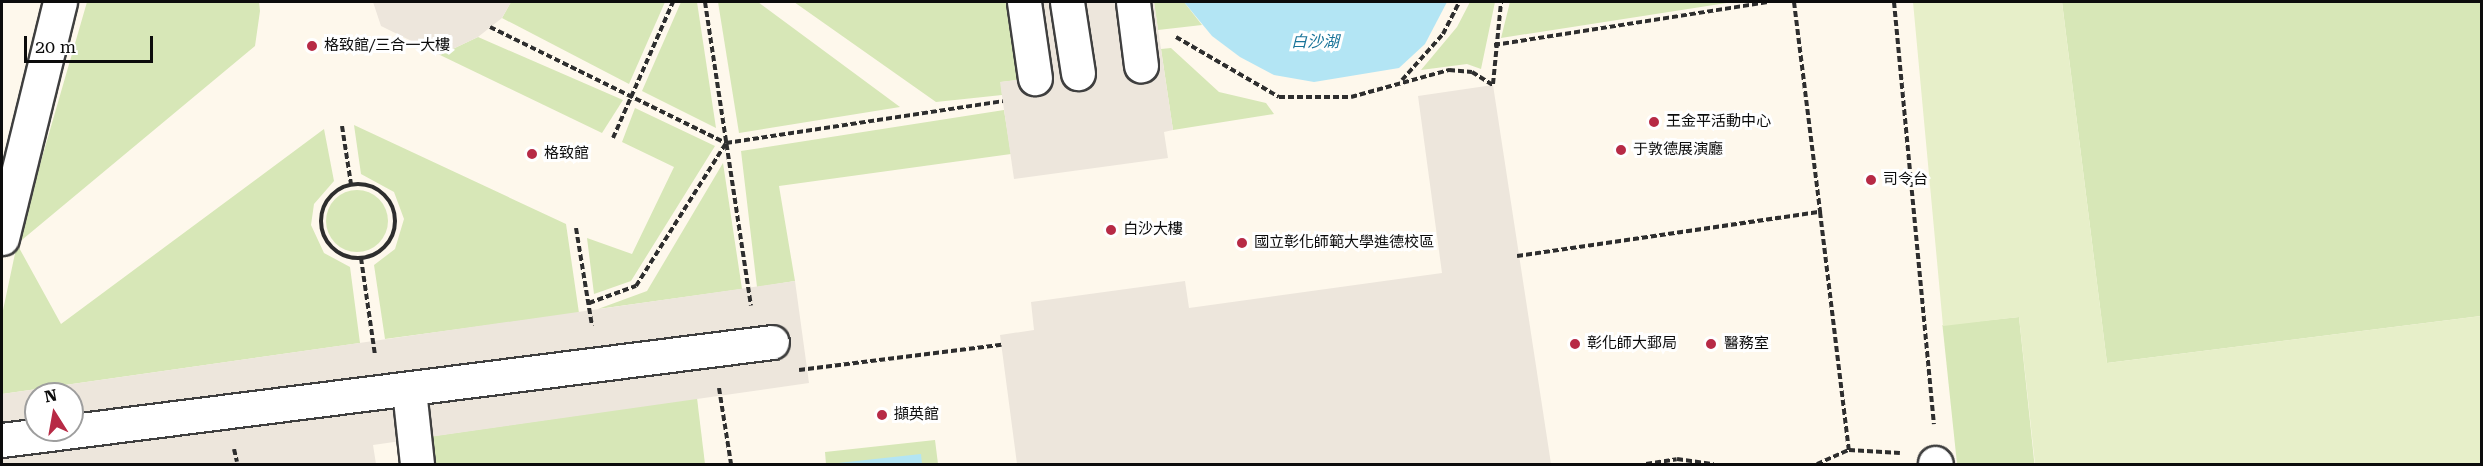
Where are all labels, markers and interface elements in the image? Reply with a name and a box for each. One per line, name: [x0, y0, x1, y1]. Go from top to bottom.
scale bar: [27, 24, 156, 62]
water label: 白沙湖: [1291, 32, 1339, 52]
text: 20 m: [35, 36, 76, 57]
place label: 格致館/三合一大樓: [324, 37, 450, 55]
marker: 格致館/三合一大樓: [305, 39, 319, 53]
place label: 王金平活動中心: [1666, 113, 1771, 131]
marker: 王金平活動中心: [1647, 115, 1661, 129]
place label: 于敦德展演廳: [1633, 141, 1723, 159]
marker: 于敦德展演廳: [1614, 143, 1628, 157]
place label: 格致館: [544, 145, 589, 163]
marker: 格致館: [525, 147, 539, 161]
place label: 司令台: [1883, 171, 1928, 189]
marker: 司令台: [1864, 173, 1878, 187]
place label: 白沙大樓: [1123, 221, 1183, 239]
marker: 白沙大樓: [1104, 223, 1118, 237]
place label: 國立彰化師範大學進德校區: [1254, 234, 1434, 252]
marker: 國立彰化師範大學進德校區: [1235, 236, 1249, 250]
place label: 彰化師大郵局: [1587, 335, 1677, 353]
marker: 醫務室: [1702, 335, 1720, 353]
place label: 醫務室: [1724, 335, 1769, 353]
marker: 彰化師大郵局: [1568, 337, 1582, 351]
north arrow: [24, 382, 84, 442]
text: N: [43, 385, 59, 406]
place label: 擷英館: [894, 406, 939, 424]
marker: 擷英館: [875, 408, 889, 422]

